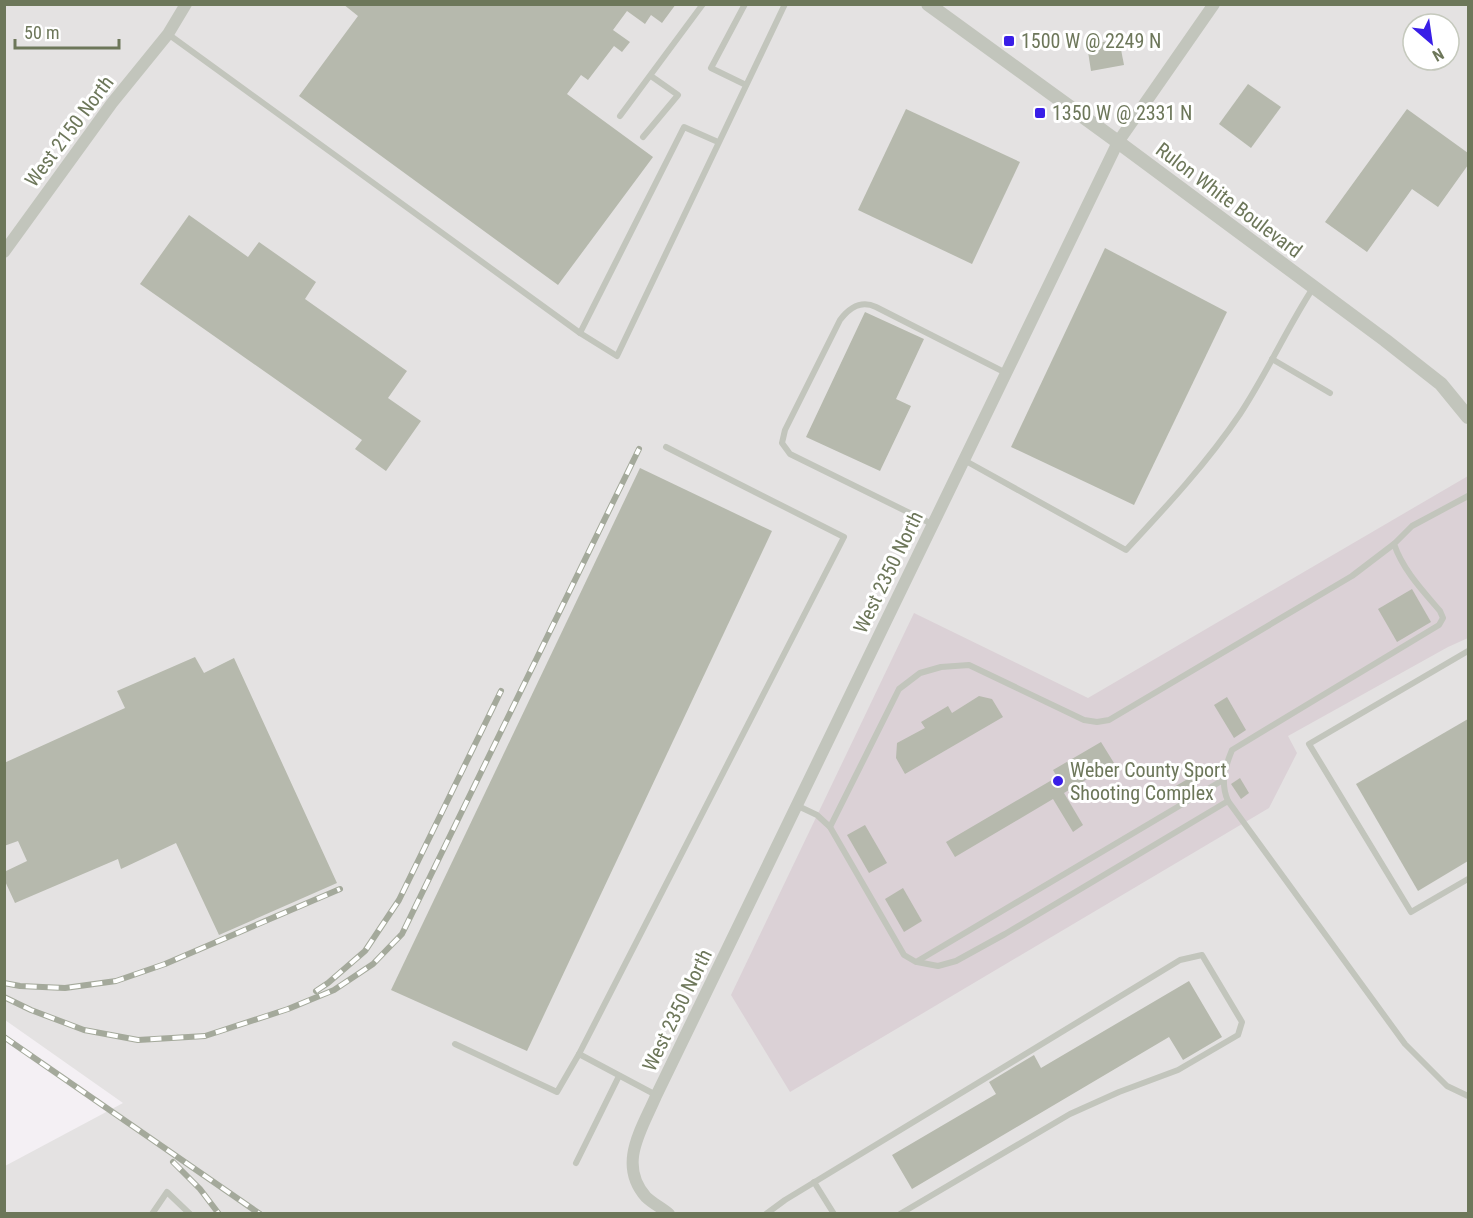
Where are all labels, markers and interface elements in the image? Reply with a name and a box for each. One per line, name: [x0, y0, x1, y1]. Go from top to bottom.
scale bar: [15, 12, 118, 50]
north arrow: [1401, 12, 1461, 72]
text: 50 m: [24, 22, 59, 43]
place label: 1500 W @ 2249 N: [1021, 29, 1161, 53]
marker: 1500 W @ 2249 N: [1002, 34, 1016, 48]
text: N: [1429, 44, 1447, 65]
street label: West 2150 North: [20, 71, 118, 191]
place label: 1350 W @ 2331 N: [1052, 101, 1192, 125]
marker: 1350 W @ 2331 N: [1033, 106, 1047, 120]
street label: Rulon White Boulevard: [1151, 137, 1307, 263]
street label: West 2350 North: [848, 507, 928, 637]
place label: Weber County Sport Shooting Complex: [1070, 758, 1227, 805]
marker: Weber County Sport Shooting Complex: [1051, 774, 1065, 788]
street label: West 2350 North: [637, 945, 717, 1075]

